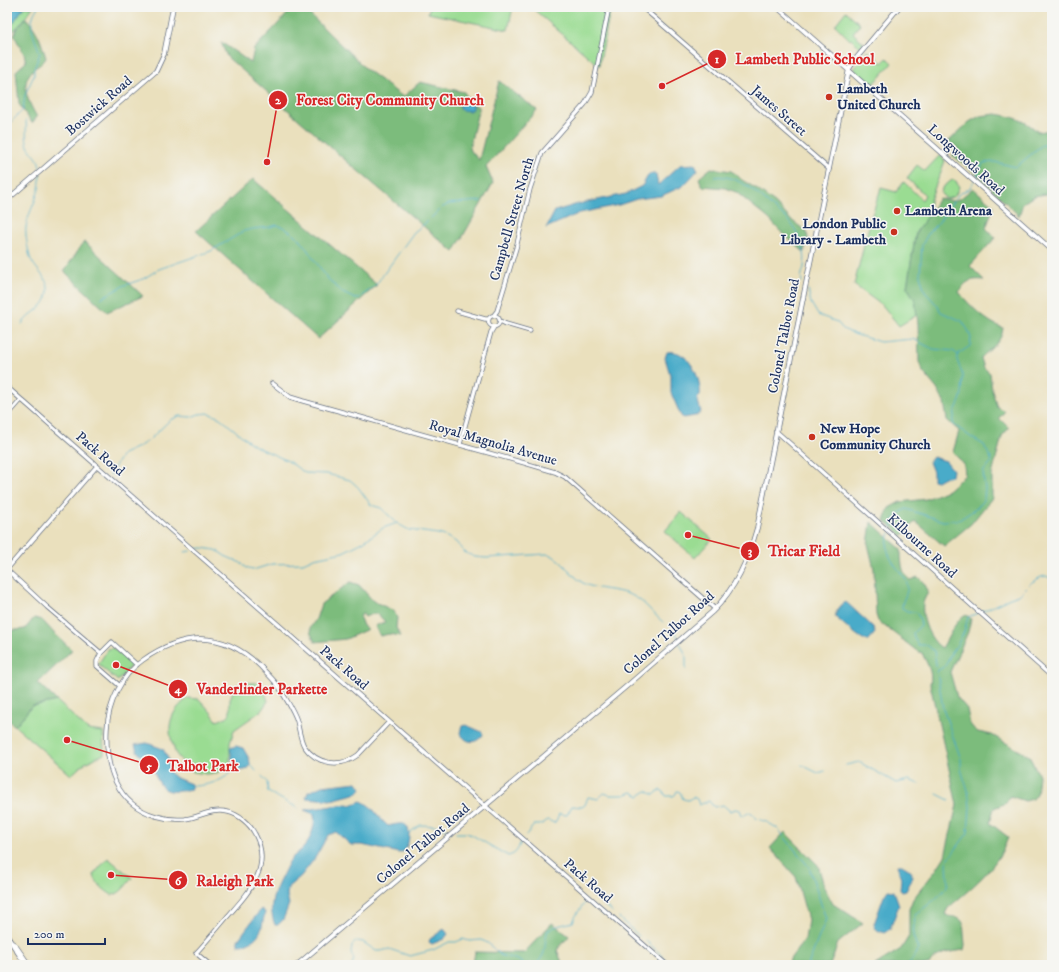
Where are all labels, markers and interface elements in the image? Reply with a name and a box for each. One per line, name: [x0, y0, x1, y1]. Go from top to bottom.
callout: Lambeth Public School: [707, 45, 882, 72]
text: Lambeth Public School: [735, 50, 875, 69]
text: 1: [715, 52, 720, 67]
street label: Bostwick Road: [62, 72, 136, 140]
street label: James Street: [746, 80, 811, 141]
place label: Lambeth United Church: [837, 80, 921, 114]
callout: Forest City Community Church: [268, 87, 492, 114]
text: Forest City Community Church: [296, 91, 484, 110]
marker: Lambeth United Church: [824, 92, 834, 102]
text: 2: [275, 93, 282, 108]
street label: Longwoods Road: [924, 121, 1008, 199]
street label: Campbell Street North: [486, 155, 538, 283]
place label: Lambeth Arena: [905, 202, 993, 220]
marker: Lambeth Arena: [892, 206, 902, 216]
place label: London Public Library - Lambeth: [780, 215, 887, 249]
marker: London Public Library - Lambeth: [889, 227, 899, 237]
street label: Colonel Talbot Road: [764, 277, 804, 395]
street label: Royal Magnolia Avenue: [427, 416, 559, 470]
place label: New Hope Community Church: [820, 420, 931, 454]
street label: Pack Road: [72, 428, 128, 480]
marker: New Hope Community Church: [807, 432, 817, 442]
street label: Kilbourne Road: [883, 510, 961, 582]
callout: Tricar Field: [740, 538, 848, 565]
text: Tricar Field: [767, 542, 841, 561]
text: 3: [748, 544, 753, 559]
street label: Colonel Talbot Road: [620, 587, 718, 679]
street label: Pack Road: [316, 642, 372, 694]
callout: Vanderlinder Parkette: [168, 676, 335, 703]
text: Vanderlinder Parkette: [196, 680, 328, 699]
text: 4: [174, 682, 183, 697]
callout: Talbot Park: [139, 752, 246, 779]
text: Talbot Park: [166, 757, 239, 776]
text: 5: [145, 759, 152, 774]
street label: Colonel Talbot Road: [373, 800, 473, 888]
street label: Pack Road: [560, 855, 616, 907]
callout: Raleigh Park: [168, 867, 282, 894]
text: Raleigh Park: [196, 872, 274, 891]
text: 6: [175, 874, 182, 889]
scale bar: [28, 920, 105, 946]
text: 200 m: [34, 927, 64, 942]

